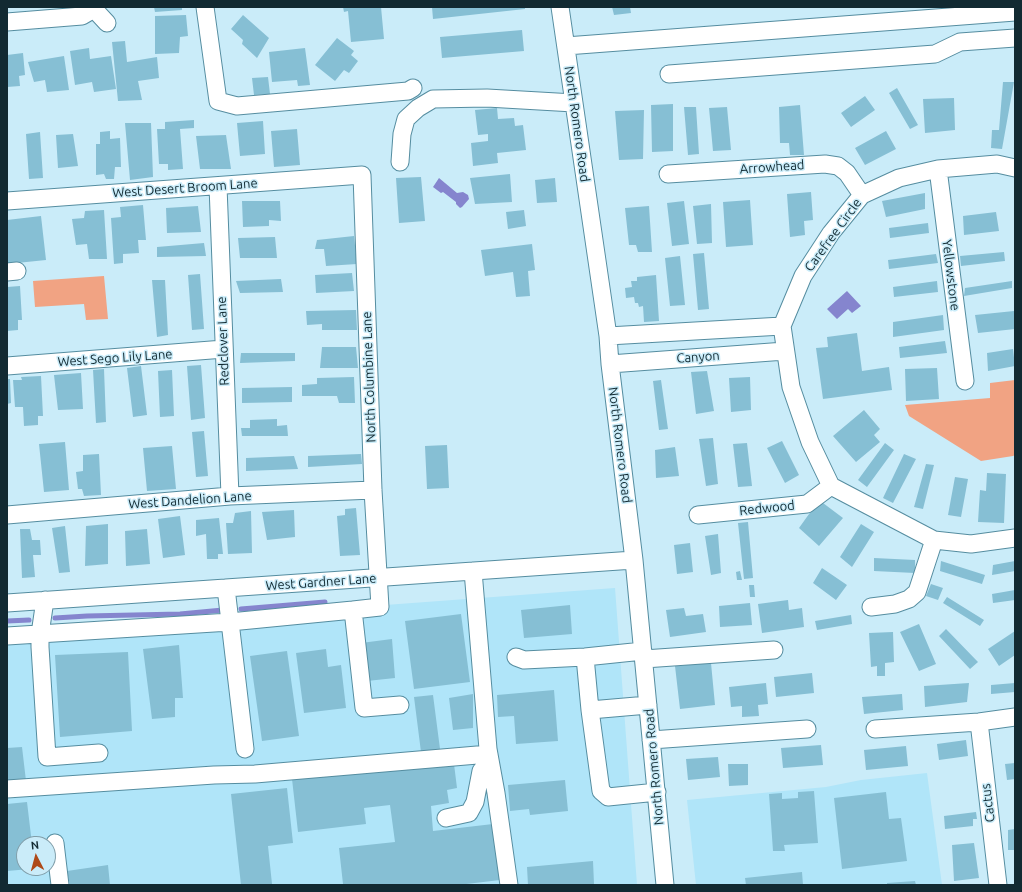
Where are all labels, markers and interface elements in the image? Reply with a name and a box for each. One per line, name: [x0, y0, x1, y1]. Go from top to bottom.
street label: North Romero Road: [561, 65, 593, 183]
street label: Arrowhead: [739, 157, 805, 177]
street label: West Desert Broom Lane: [112, 175, 258, 201]
street label: Carefree Circle: [801, 195, 865, 275]
street label: Yellowstone: [939, 239, 963, 311]
street label: Redclover Lane: [214, 296, 232, 386]
street label: North Columbine Lane: [359, 311, 379, 443]
street label: West Sego Lily Lane: [57, 346, 173, 370]
street label: Canyon: [676, 348, 720, 366]
street label: North Romero Road: [605, 386, 635, 504]
street label: West Dandelion Lane: [128, 488, 252, 512]
street label: Redwood: [738, 497, 796, 519]
street label: West Gardner Lane: [265, 570, 377, 594]
street label: North Romero Road: [641, 708, 667, 826]
street label: Cactus: [978, 783, 998, 823]
north arrow: [16, 836, 56, 876]
text: N: [30, 839, 40, 851]

